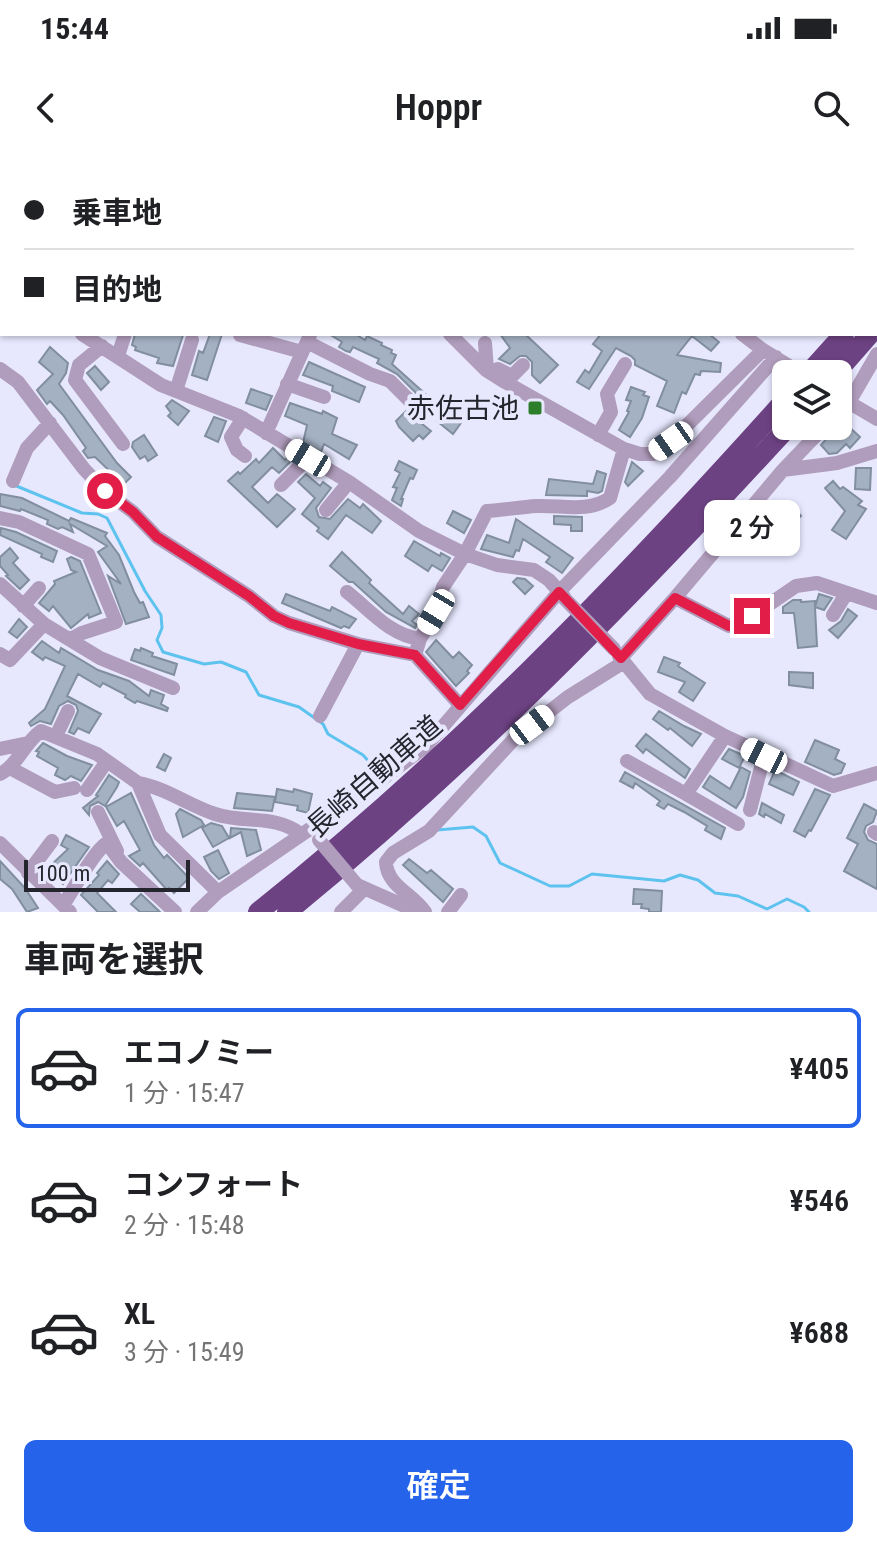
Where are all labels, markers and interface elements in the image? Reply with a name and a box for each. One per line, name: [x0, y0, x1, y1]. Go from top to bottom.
text: 15:44: [40, 11, 109, 46]
icon: back: [24, 86, 68, 130]
icon: search: [809, 86, 853, 130]
text: Hoppr: [395, 87, 482, 129]
text: 乗車地: [72, 195, 162, 230]
text: 目的地: [72, 272, 162, 307]
map controls: [772, 360, 852, 440]
button: layers: [772, 360, 852, 440]
place label: 赤佐古池: [407, 392, 519, 425]
marker: 赤佐古池: [526, 399, 544, 417]
car: [644, 417, 698, 465]
car: [281, 435, 335, 481]
route start: [87, 473, 123, 509]
callout: 2 分: [704, 500, 800, 556]
text: 2 分: [729, 513, 775, 543]
car: [413, 585, 459, 639]
route end: [734, 598, 770, 634]
car: [506, 701, 558, 749]
street label: 長崎自動車道: [300, 709, 449, 844]
car: [737, 735, 791, 777]
scale bar: [24, 856, 190, 892]
text: 100 m: [36, 861, 90, 886]
text: 車両を選択: [24, 939, 204, 981]
icon: car: [28, 1032, 100, 1104]
text: エコノミー: [124, 1035, 274, 1070]
text: ¥405: [790, 1051, 849, 1086]
text: 1 分 · 15:47: [124, 1078, 244, 1108]
icon: car: [28, 1164, 100, 1236]
text: コンフォート: [124, 1167, 303, 1202]
text: ¥546: [790, 1183, 849, 1218]
text: 2 分 · 15:48: [124, 1210, 244, 1240]
icon: car: [28, 1296, 100, 1368]
text: XL: [124, 1296, 155, 1331]
text: ¥688: [790, 1315, 849, 1350]
text: 3 分 · 15:49: [124, 1337, 244, 1367]
button: 確定: [24, 1440, 853, 1532]

